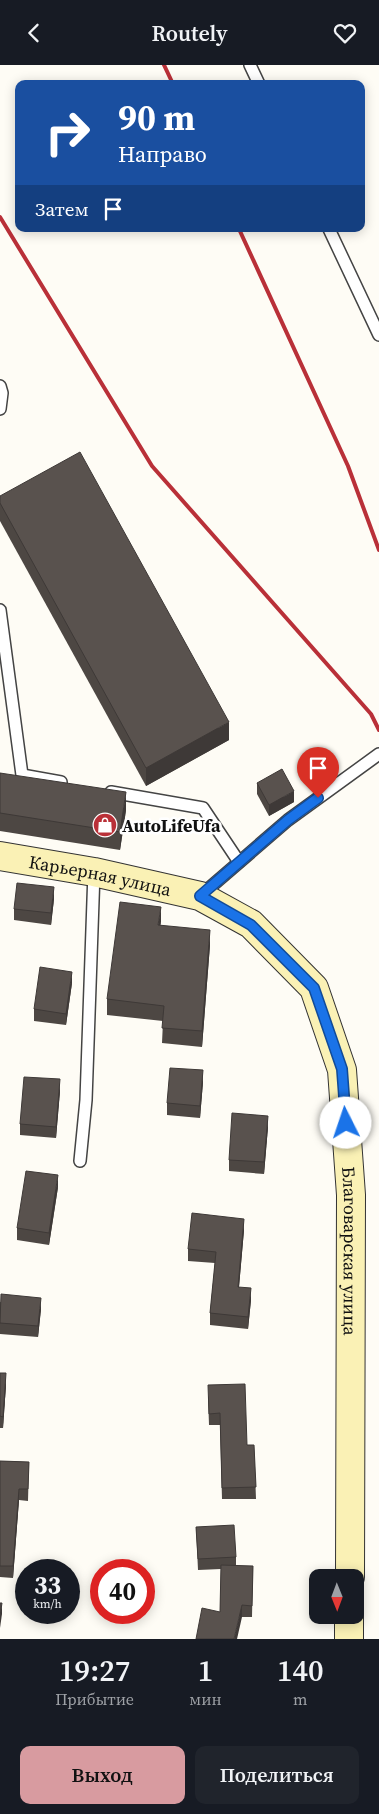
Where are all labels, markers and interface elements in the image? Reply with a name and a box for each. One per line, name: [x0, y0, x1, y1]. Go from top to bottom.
text: Routely: [151, 18, 228, 48]
icon: back: [20, 19, 48, 47]
icon: heart: [331, 19, 359, 47]
text: 90 m: [118, 94, 195, 142]
icon: right: [35, 100, 100, 165]
text: Направо: [118, 139, 207, 169]
icon: arrive: [99, 195, 127, 223]
text: Затем: [35, 196, 89, 222]
pin: [297, 747, 339, 798]
icon: arrive: [304, 754, 332, 782]
shop icon: AutoLifeUfa: [92, 812, 118, 838]
place label: AutoLifeUfa: [122, 813, 221, 838]
street label: Карьерная улица: [27, 849, 175, 902]
position arrow: [319, 1096, 371, 1148]
street label: Благоварская улица: [336, 1166, 364, 1336]
speed limit sign: 40: [90, 1559, 155, 1624]
text: 33: [34, 1568, 61, 1602]
north arrow: [309, 1569, 364, 1624]
map controls: [309, 1569, 364, 1624]
text: km/h: [33, 1596, 62, 1612]
text: 19:27: [59, 1650, 130, 1691]
text: 1: [198, 1650, 213, 1691]
text: 140: [277, 1650, 324, 1691]
text: Прибытие: [55, 1688, 134, 1710]
text: мин: [189, 1688, 222, 1710]
text: m: [293, 1688, 308, 1710]
button: Выход: [20, 1746, 185, 1804]
button: Поделиться: [195, 1746, 359, 1804]

